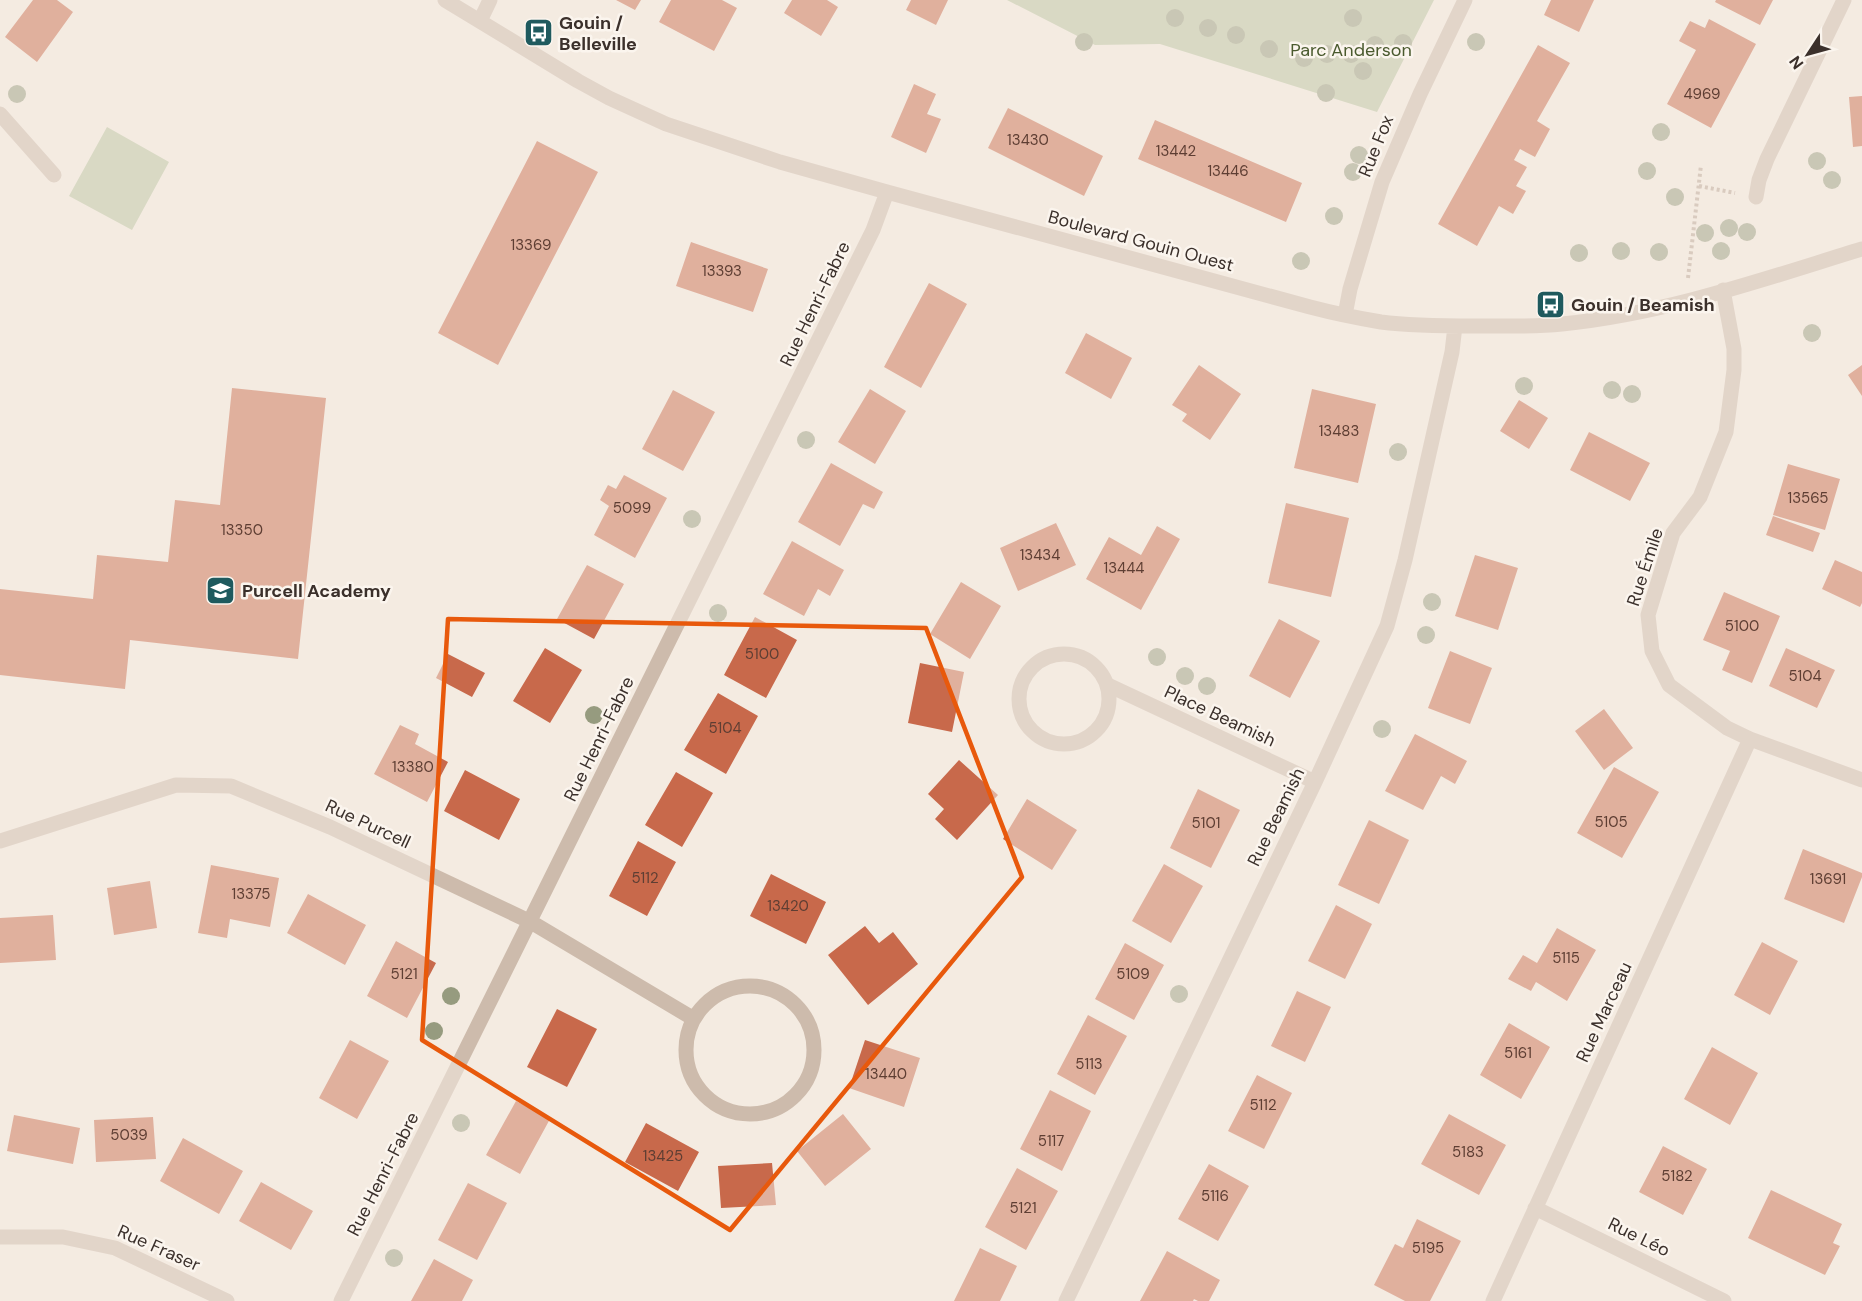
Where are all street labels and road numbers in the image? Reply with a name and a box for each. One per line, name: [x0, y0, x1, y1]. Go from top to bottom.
street label: Rue Fox: [1353, 112, 1399, 180]
street label: Boulevard Gouin Ouest: [1046, 205, 1236, 277]
street label: Rue Henri-Fabre: [774, 238, 856, 370]
street label: Rue Émile: [1621, 525, 1669, 609]
street label: Rue Henri-Fabre: [558, 673, 640, 805]
street label: Place Beamish: [1160, 680, 1280, 752]
street label: Rue Beamish: [1242, 764, 1310, 870]
street label: Rue Purcell: [321, 794, 415, 854]
street label: Rue Marceau: [1570, 958, 1638, 1066]
street label: Rue Henri-Fabre: [341, 1108, 425, 1240]
street label: Rue Léo: [1604, 1212, 1674, 1262]
street label: Rue Fraser: [114, 1219, 204, 1277]

